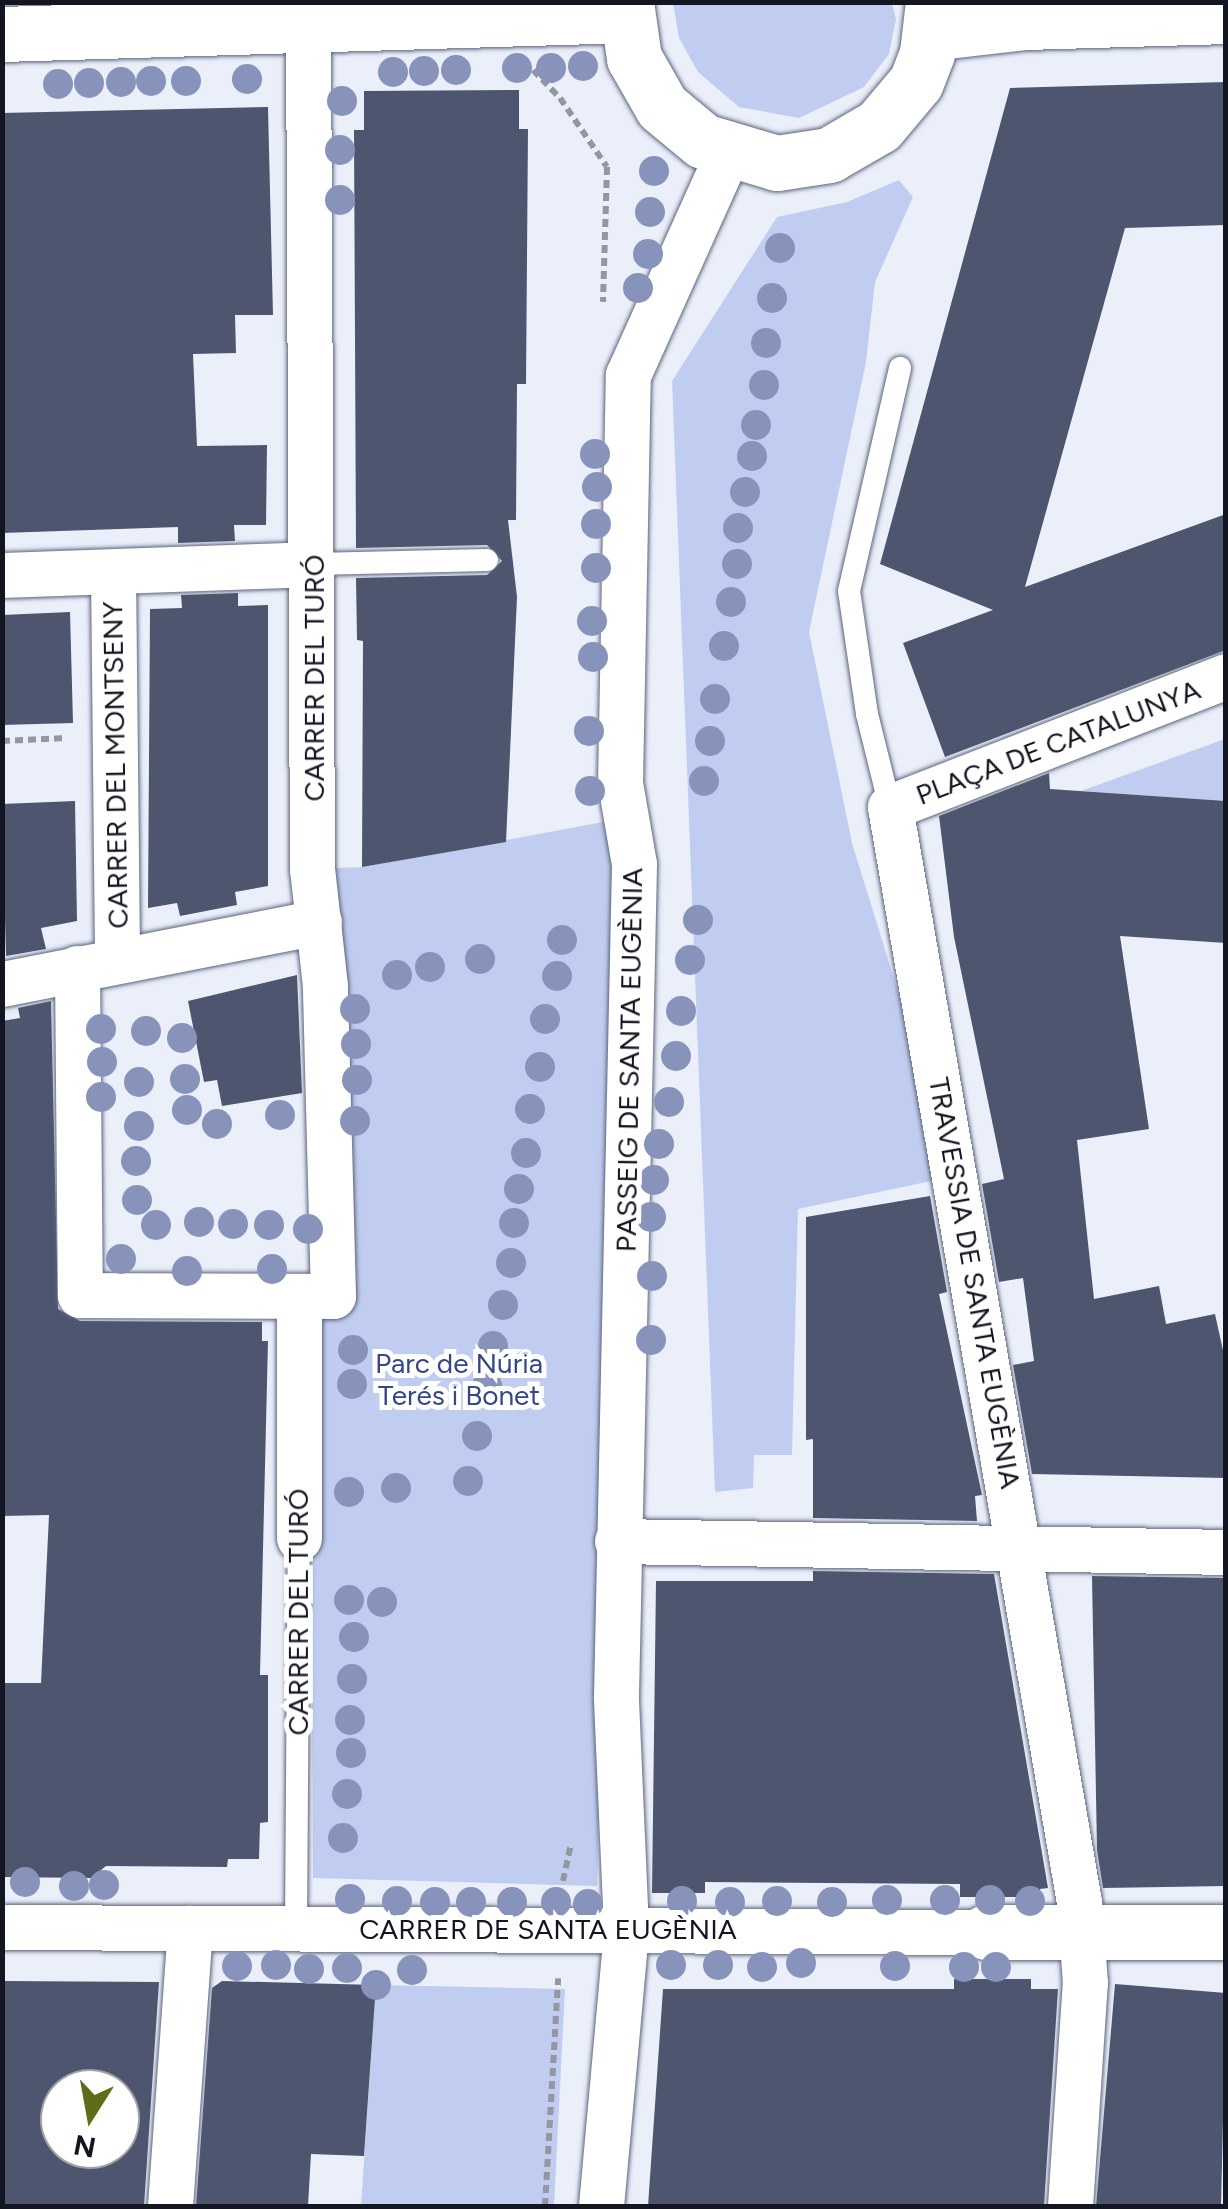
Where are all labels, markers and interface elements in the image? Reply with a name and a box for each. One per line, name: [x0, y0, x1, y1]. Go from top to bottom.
street label: CARRER DEL TURÓ: [297, 554, 331, 802]
street label: CARRER DEL MONTSENY: [95, 601, 135, 929]
street label: PLAÇA DE CATALUNYA: [911, 672, 1205, 812]
street label: PASSEIG DE SANTA EUGÈNIA: [609, 868, 649, 1252]
street label: TRAVESSIA DE SANTA EUGÈNIA: [922, 1075, 1028, 1491]
park label: Parc de Núria Terés i Bonet: [375, 1346, 543, 1412]
street label: CARRER DEL TURÓ: [281, 1488, 315, 1736]
street label: CARRER DE SANTA EUGÈNIA: [359, 1912, 737, 1946]
north arrow: [40, 2069, 140, 2169]
text: N: [71, 2128, 99, 2165]

